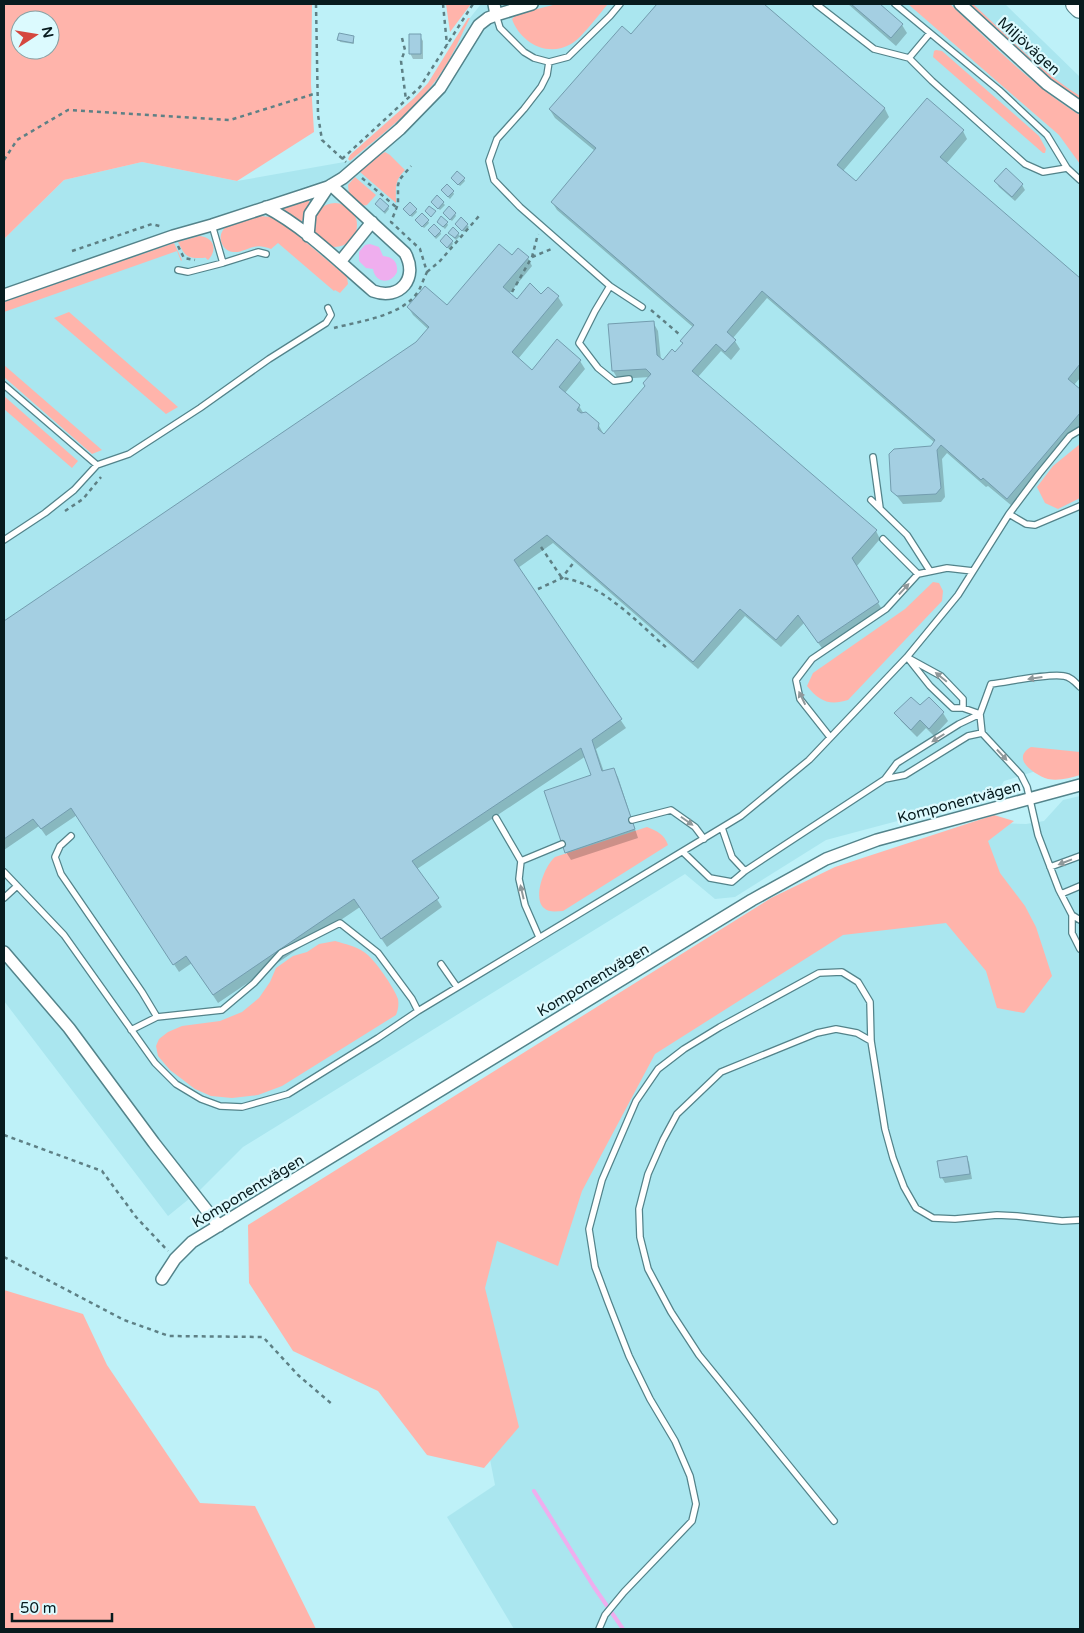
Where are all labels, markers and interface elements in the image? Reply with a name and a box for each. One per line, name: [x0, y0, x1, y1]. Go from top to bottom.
north arrow: [10, 10, 60, 60]
street label: Miljövägen: [994, 13, 1064, 79]
text: N: [38, 25, 57, 40]
one-way arrow: [898, 583, 910, 595]
one-way arrow: [934, 672, 947, 683]
one-way arrow: [1027, 674, 1043, 682]
one-way arrow: [798, 691, 806, 706]
one-way arrow: [931, 733, 944, 742]
one-way arrow: [996, 748, 1008, 760]
street label: Komponentvägen: [895, 777, 1023, 827]
one-way arrow: [680, 816, 694, 826]
one-way arrow: [1058, 859, 1073, 866]
one-way arrow: [518, 884, 526, 899]
street label: Komponentvägen: [534, 940, 652, 1020]
street label: Komponentvägen: [189, 1151, 307, 1231]
scale bar: [12, 1590, 112, 1622]
text: 50 m: [20, 1599, 57, 1617]

